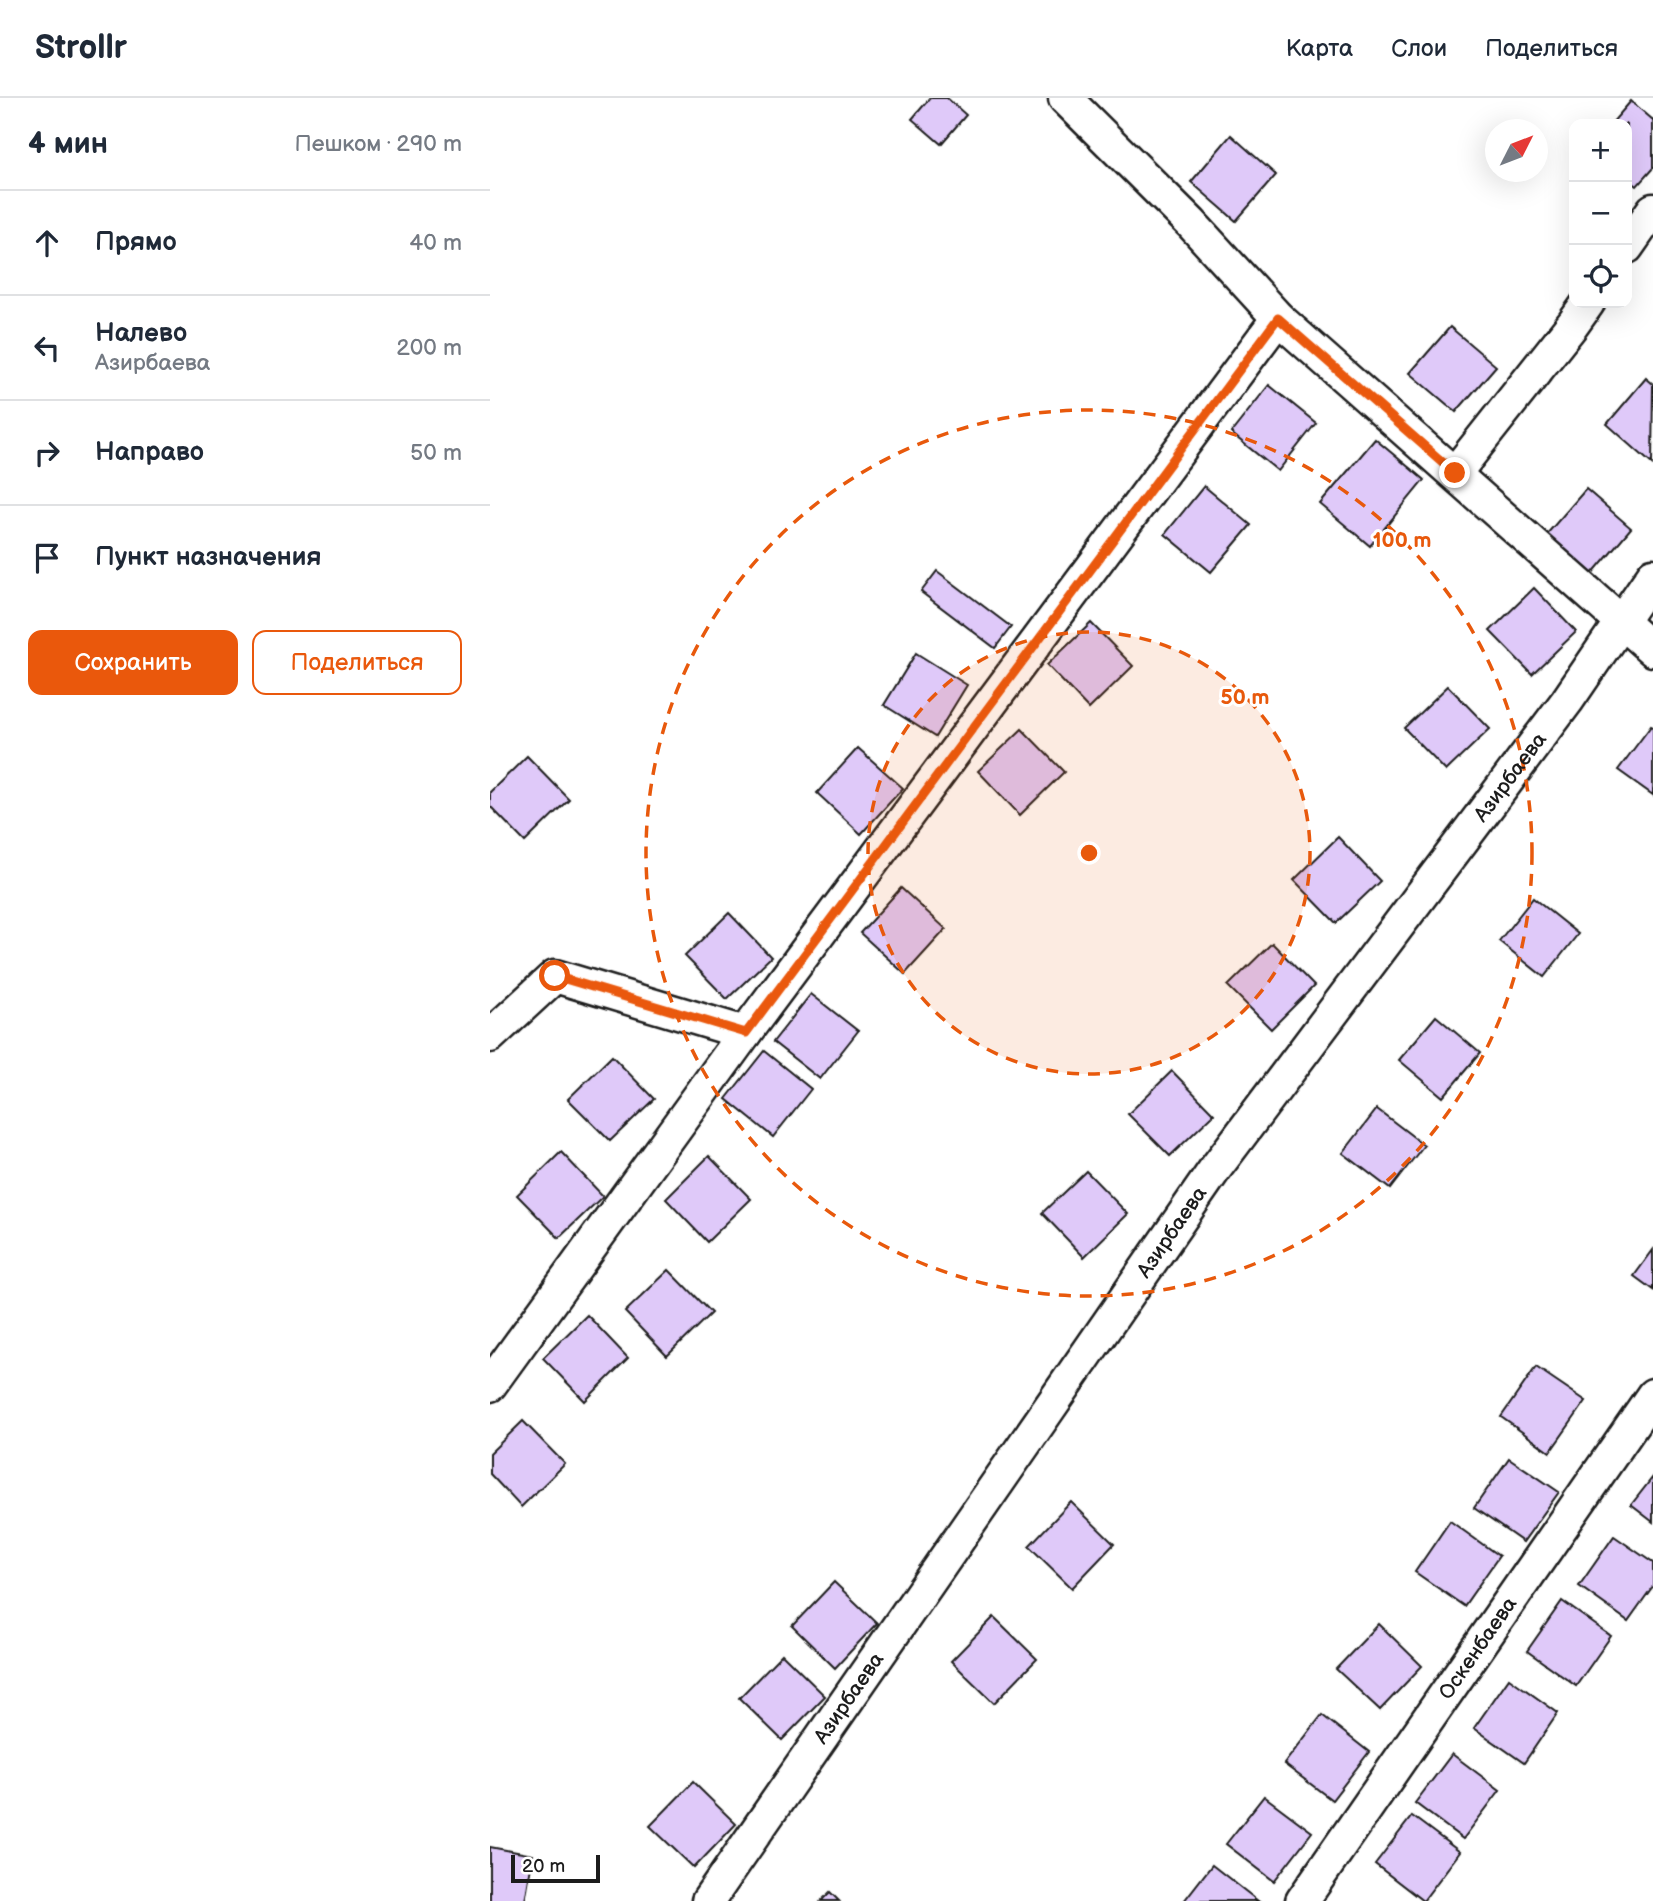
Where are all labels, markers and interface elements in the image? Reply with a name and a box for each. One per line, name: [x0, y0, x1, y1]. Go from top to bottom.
text: Strollr: [35, 28, 127, 68]
text: Карта: [1286, 34, 1353, 63]
text: Слои: [1391, 34, 1447, 63]
text: Поделиться: [1485, 34, 1618, 63]
north arrow: [1485, 119, 1548, 182]
map controls: [1569, 119, 1632, 308]
button: +: [1569, 119, 1632, 182]
text: 4 мин: [28, 126, 108, 162]
text: Пешком · 290 m: [295, 130, 462, 158]
button: −: [1569, 182, 1632, 245]
icon: ahead: [28, 224, 66, 262]
text: Прямо: [95, 227, 177, 258]
text: 40 m: [409, 229, 462, 257]
button: locate: [1569, 245, 1632, 308]
text: Налево: [95, 318, 187, 349]
icon: left: [28, 329, 66, 367]
text: 200 m: [396, 334, 462, 362]
text: Азирбаева: [95, 349, 210, 377]
icon: right: [28, 434, 66, 472]
text: Направо: [95, 437, 204, 468]
text: 50 m: [410, 439, 462, 467]
route end: [1439, 457, 1470, 488]
text: 100 m: [1373, 528, 1431, 553]
icon: arrive: [28, 539, 66, 577]
text: Пункт назначения: [95, 542, 321, 573]
button: Сохранить: [28, 630, 238, 695]
button: Поделиться: [252, 630, 462, 695]
text: 50 m: [1221, 685, 1269, 710]
street label: Азирбаева: [1468, 727, 1552, 828]
centre of rings: [1077, 841, 1101, 865]
route start: [539, 960, 570, 991]
street label: Азирбаева: [1131, 1181, 1213, 1283]
street label: Оскенбаева: [1434, 1592, 1523, 1704]
street label: Азирбаева: [808, 1647, 890, 1750]
scale bar: [511, 1852, 600, 1884]
text: 20 m: [522, 1855, 565, 1878]

